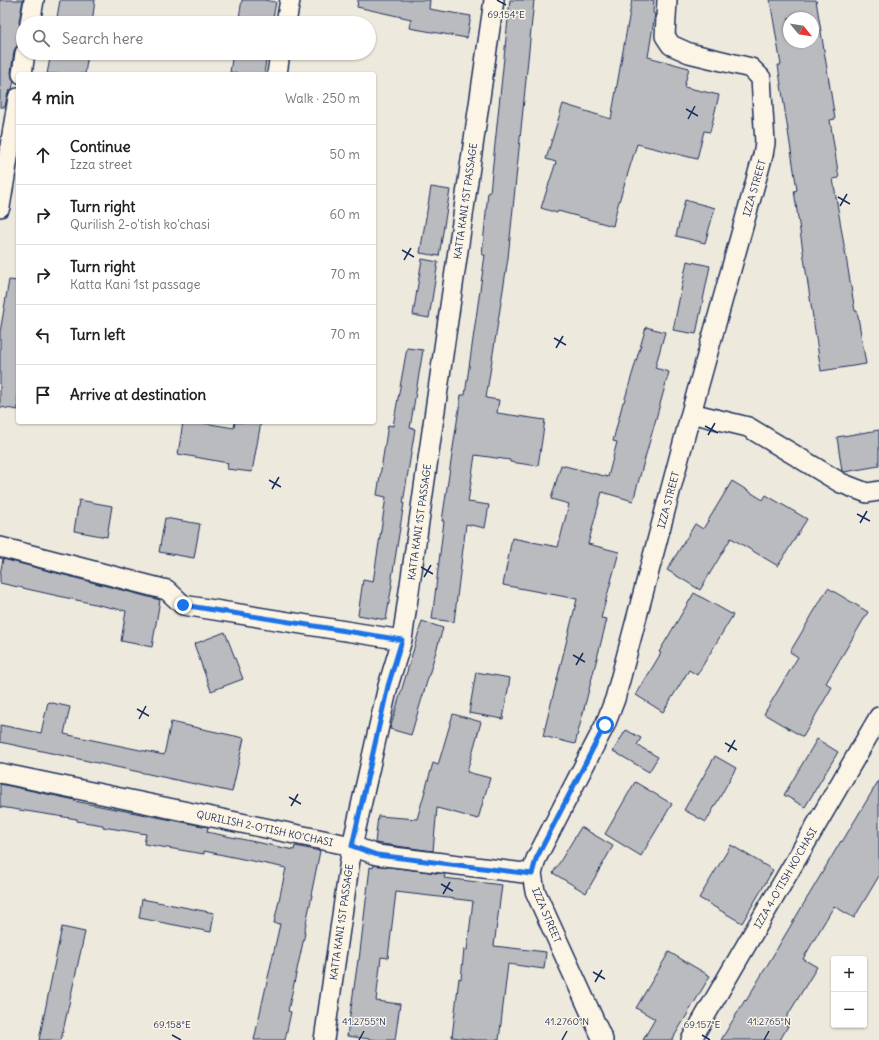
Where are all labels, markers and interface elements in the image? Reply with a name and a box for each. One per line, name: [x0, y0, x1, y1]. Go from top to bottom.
text: 69.154°E: [487, 8, 525, 21]
north arrow: [783, 12, 819, 48]
search box: [16, 16, 376, 60]
icon: search: [30, 27, 52, 49]
text: Search here: [62, 29, 143, 48]
text: 4 min: [32, 87, 74, 109]
text: Walk · 250 m: [285, 90, 360, 107]
text: Continue: [70, 137, 131, 156]
street label: KATTA KANI 1ST PASSAGE: [451, 142, 480, 260]
icon: ahead: [32, 144, 54, 166]
text: 50 m: [329, 146, 360, 163]
text: Izza street: [70, 156, 132, 173]
street label: IZZA STREET: [740, 158, 769, 218]
text: Turn right: [70, 197, 135, 216]
icon: right: [32, 204, 54, 226]
text: 60 m: [329, 206, 360, 223]
text: Qurilish 2-o'tish ko'chasi: [70, 216, 210, 233]
text: Turn right: [70, 257, 135, 276]
icon: right: [32, 264, 54, 286]
text: 70 m: [331, 266, 360, 283]
text: Katta Kani 1st passage: [70, 276, 200, 293]
icon: left: [32, 324, 54, 346]
text: Turn left: [70, 325, 125, 344]
text: 70 m: [331, 326, 360, 343]
icon: arrive: [32, 384, 54, 406]
text: Arrive at destination: [70, 385, 206, 404]
street label: KATTA KANI 1ST PASSAGE: [405, 463, 434, 581]
street label: IZZA STREET: [655, 470, 682, 530]
route end: [174, 596, 192, 614]
route start: [596, 716, 614, 734]
street label: QURILISH 2-O'TISH KO'CHASI: [195, 808, 334, 849]
street label: IZZA 4-O'TISH KO'CHASI: [751, 825, 820, 931]
street label: KATTA KANI 1ST PASSAGE: [327, 863, 356, 981]
street label: IZZA STREET: [529, 886, 564, 945]
map controls: [831, 956, 867, 1028]
button: +: [831, 956, 867, 992]
button: −: [831, 992, 867, 1028]
text: 41.2755°N: [342, 1015, 386, 1028]
text: 41.2760°N: [545, 1015, 589, 1028]
text: 41.2765°N: [747, 1015, 791, 1028]
text: 69.158°E: [153, 1018, 191, 1031]
text: 69.157°E: [684, 1018, 721, 1031]

